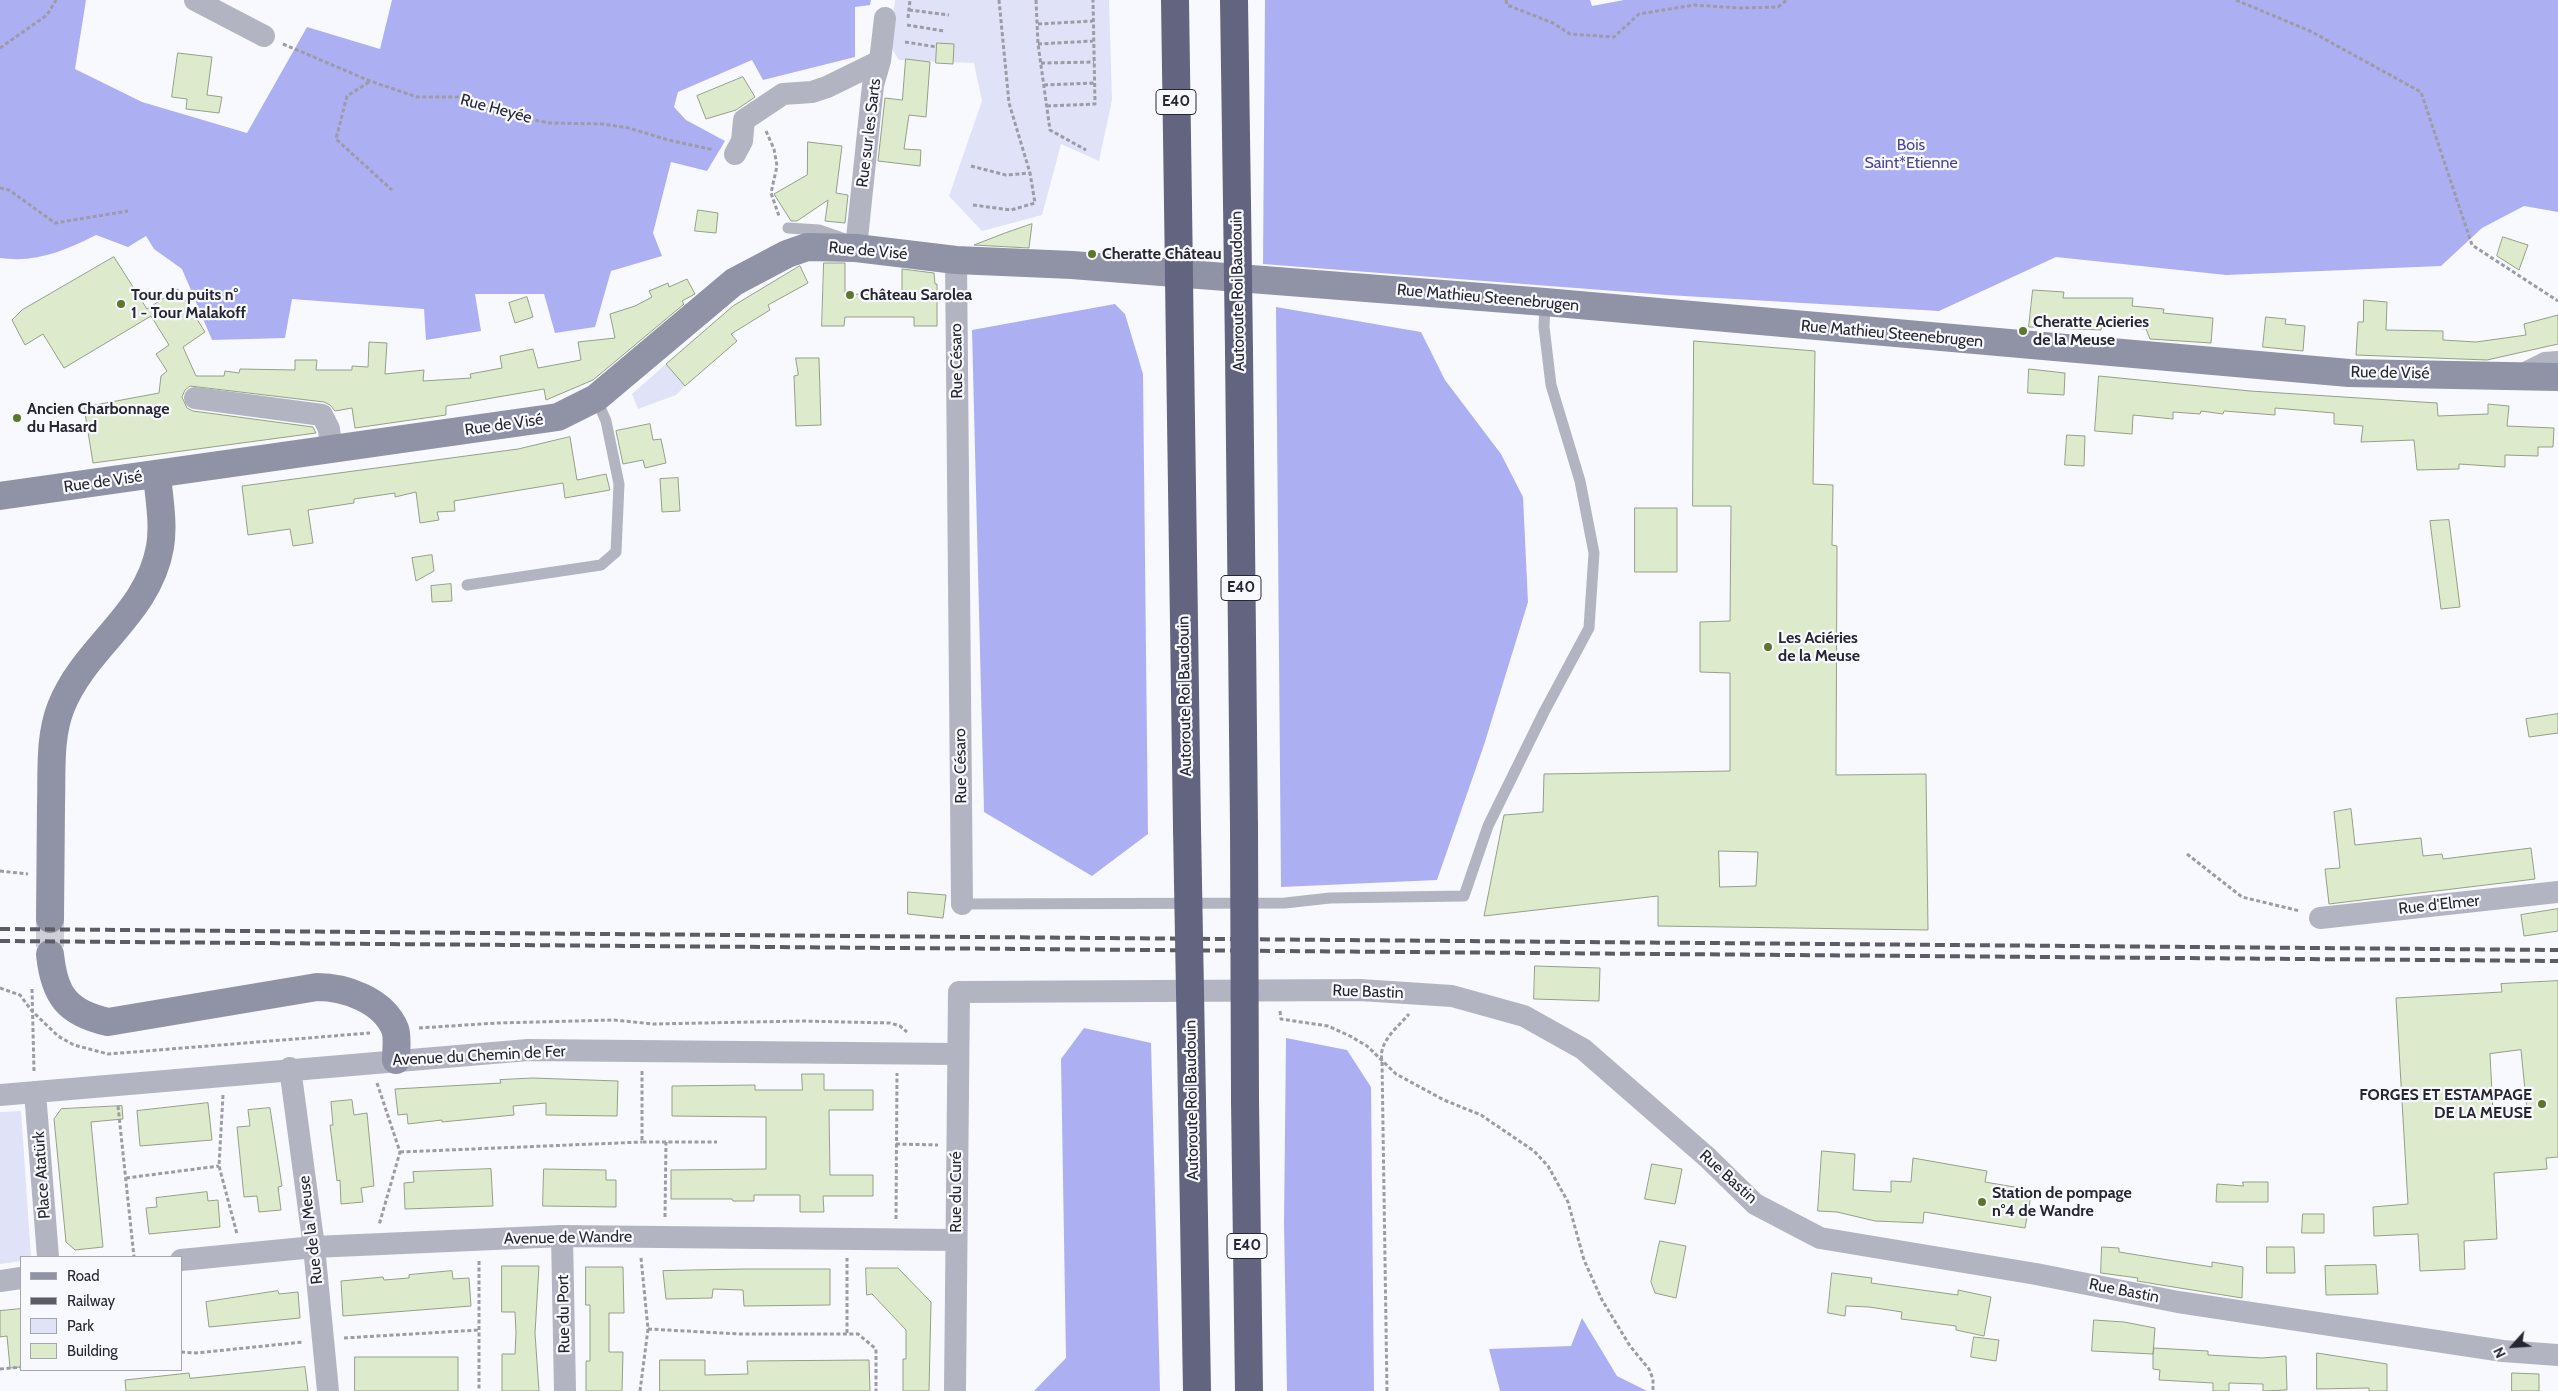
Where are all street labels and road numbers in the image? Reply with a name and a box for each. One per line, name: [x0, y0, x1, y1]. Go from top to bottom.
street label: Rue sur les Sarts: [853, 77, 885, 189]
street label: Rue Heyée: [458, 90, 534, 128]
road number: E40: [1156, 90, 1196, 114]
street label: Autoroute Roi Baudouin: [1227, 211, 1249, 371]
street label: Rue de Visé: [828, 238, 908, 264]
street label: Rue Mathieu Steenebrugen: [1396, 280, 1580, 316]
street label: Rue Mathieu Steenebrugen: [1800, 316, 1984, 352]
street label: Rue Césaro: [947, 323, 967, 399]
street label: Rue de Visé: [2350, 363, 2430, 383]
street label: Rue de Visé: [464, 410, 544, 440]
street label: Rue de Visé: [63, 467, 143, 497]
road number: E40: [1221, 576, 1261, 600]
street label: Autoroute Roi Baudouin: [1174, 616, 1196, 776]
street label: Rue Césaro: [951, 728, 971, 804]
street label: Rue d'Elmer: [2398, 891, 2480, 919]
street label: Rue Bastin: [1332, 981, 1404, 1003]
street label: Autoroute Roi Baudouin: [1181, 1020, 1203, 1180]
street label: Avenue du Chemin de Fer: [392, 1042, 566, 1070]
street label: Place Atatürk: [29, 1131, 55, 1219]
street label: Rue Bastin: [1695, 1146, 1761, 1208]
street label: Rue du Curé: [946, 1151, 966, 1233]
street label: Rue de la Meuse: [295, 1174, 327, 1286]
street label: Avenue de Wandre: [504, 1227, 632, 1249]
road number: E40: [1227, 1234, 1267, 1258]
street label: Rue du Port: [554, 1274, 574, 1354]
street label: Rue Bastin: [2087, 1275, 2161, 1307]

